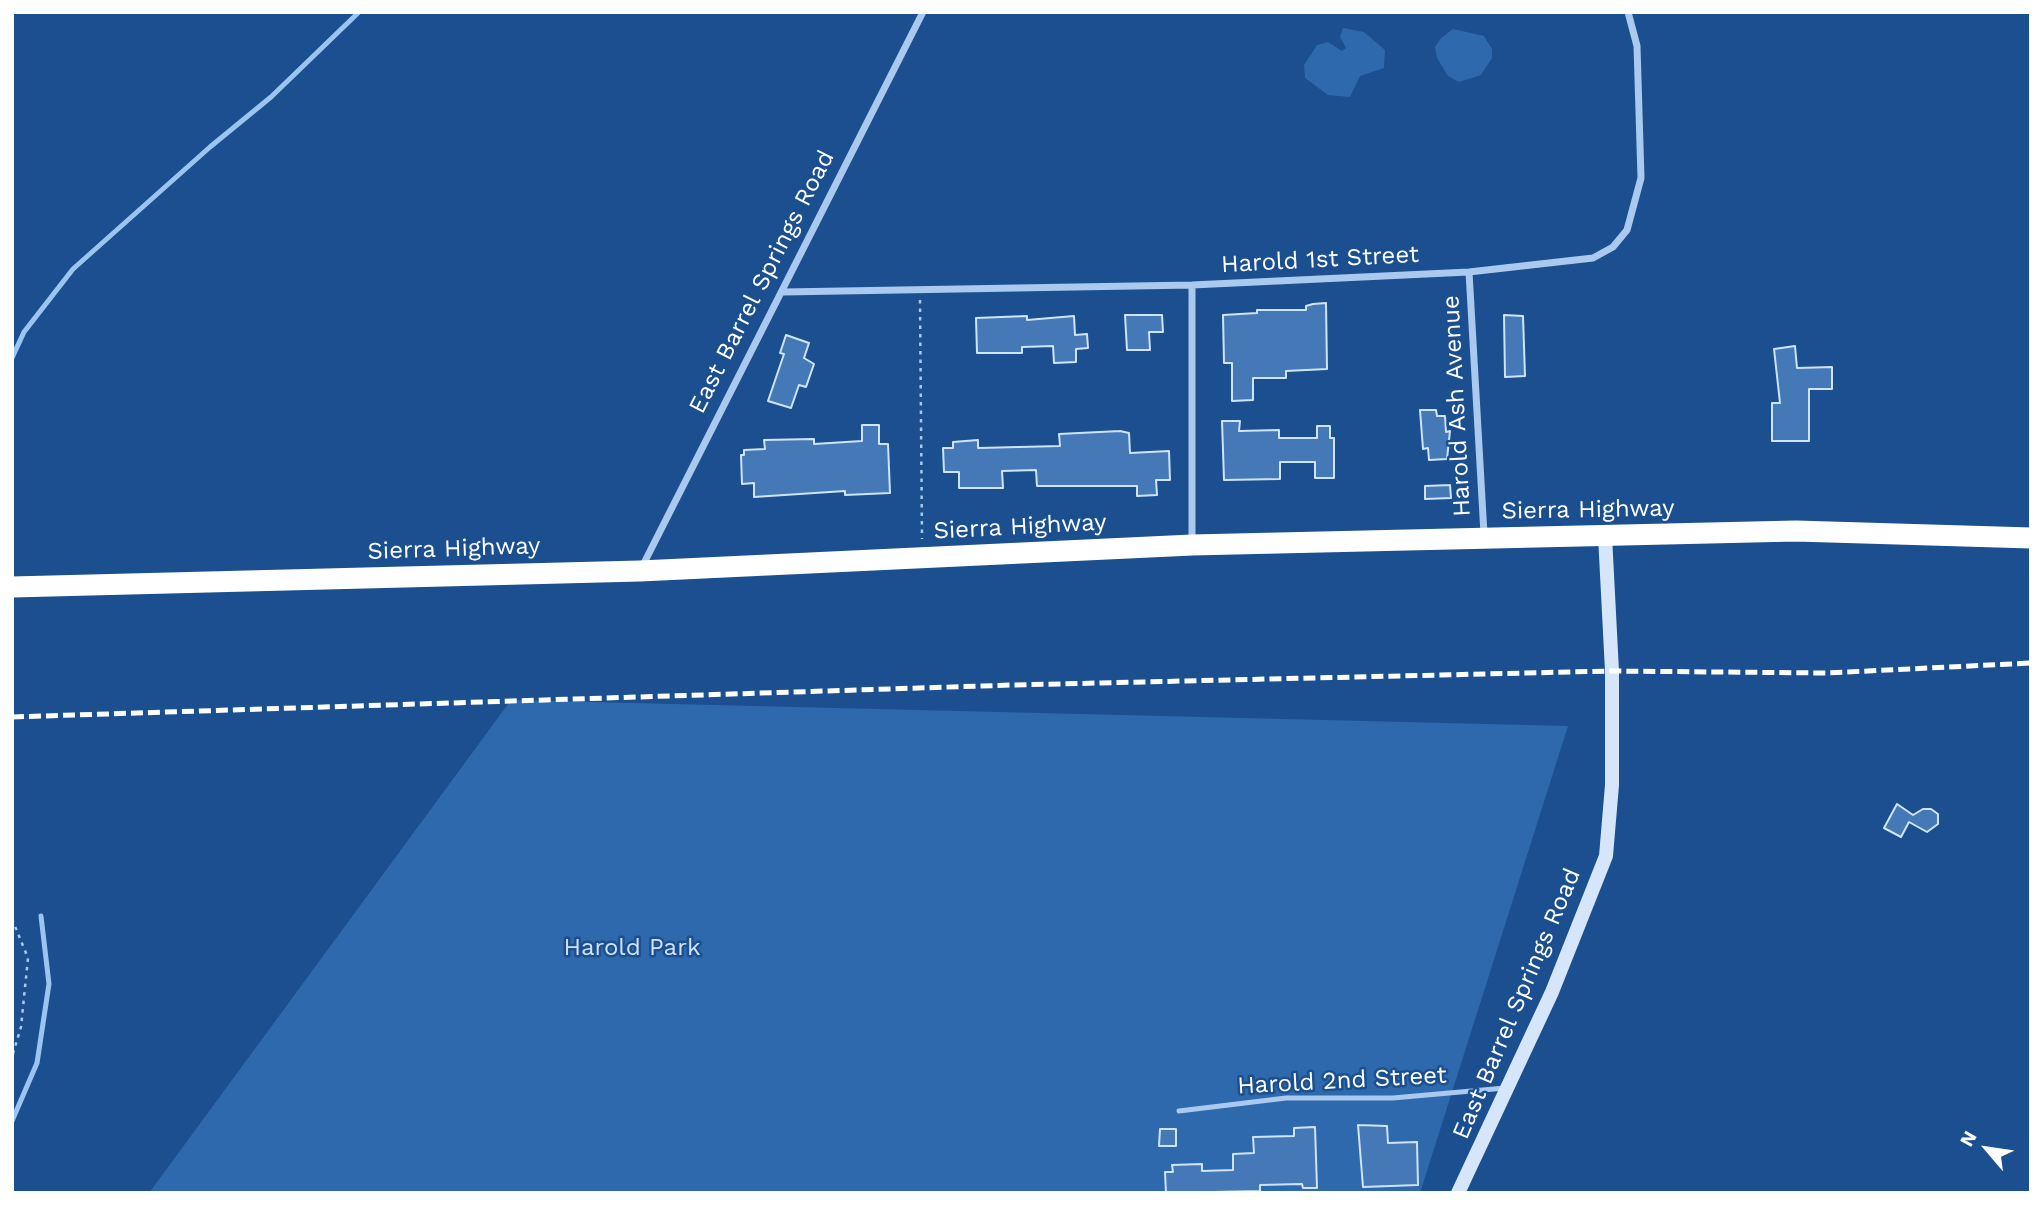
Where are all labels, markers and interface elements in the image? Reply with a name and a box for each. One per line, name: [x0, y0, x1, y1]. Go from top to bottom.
street label: East Barrel Springs Road: [683, 146, 841, 418]
street label: Harold 1st Street: [1220, 240, 1420, 280]
street label: Harold Ash Avenue: [1437, 295, 1477, 517]
street label: Sierra Highway: [1501, 494, 1675, 526]
street label: Sierra Highway: [933, 508, 1107, 546]
street label: Sierra Highway: [367, 532, 541, 566]
street label: East Barrel Springs Road: [1447, 864, 1587, 1144]
park label: Harold Park: [563, 934, 701, 962]
street label: Harold 2nd Street: [1237, 1061, 1447, 1101]
north arrow: [1952, 1114, 2022, 1184]
text: N: [1955, 1127, 1982, 1150]

